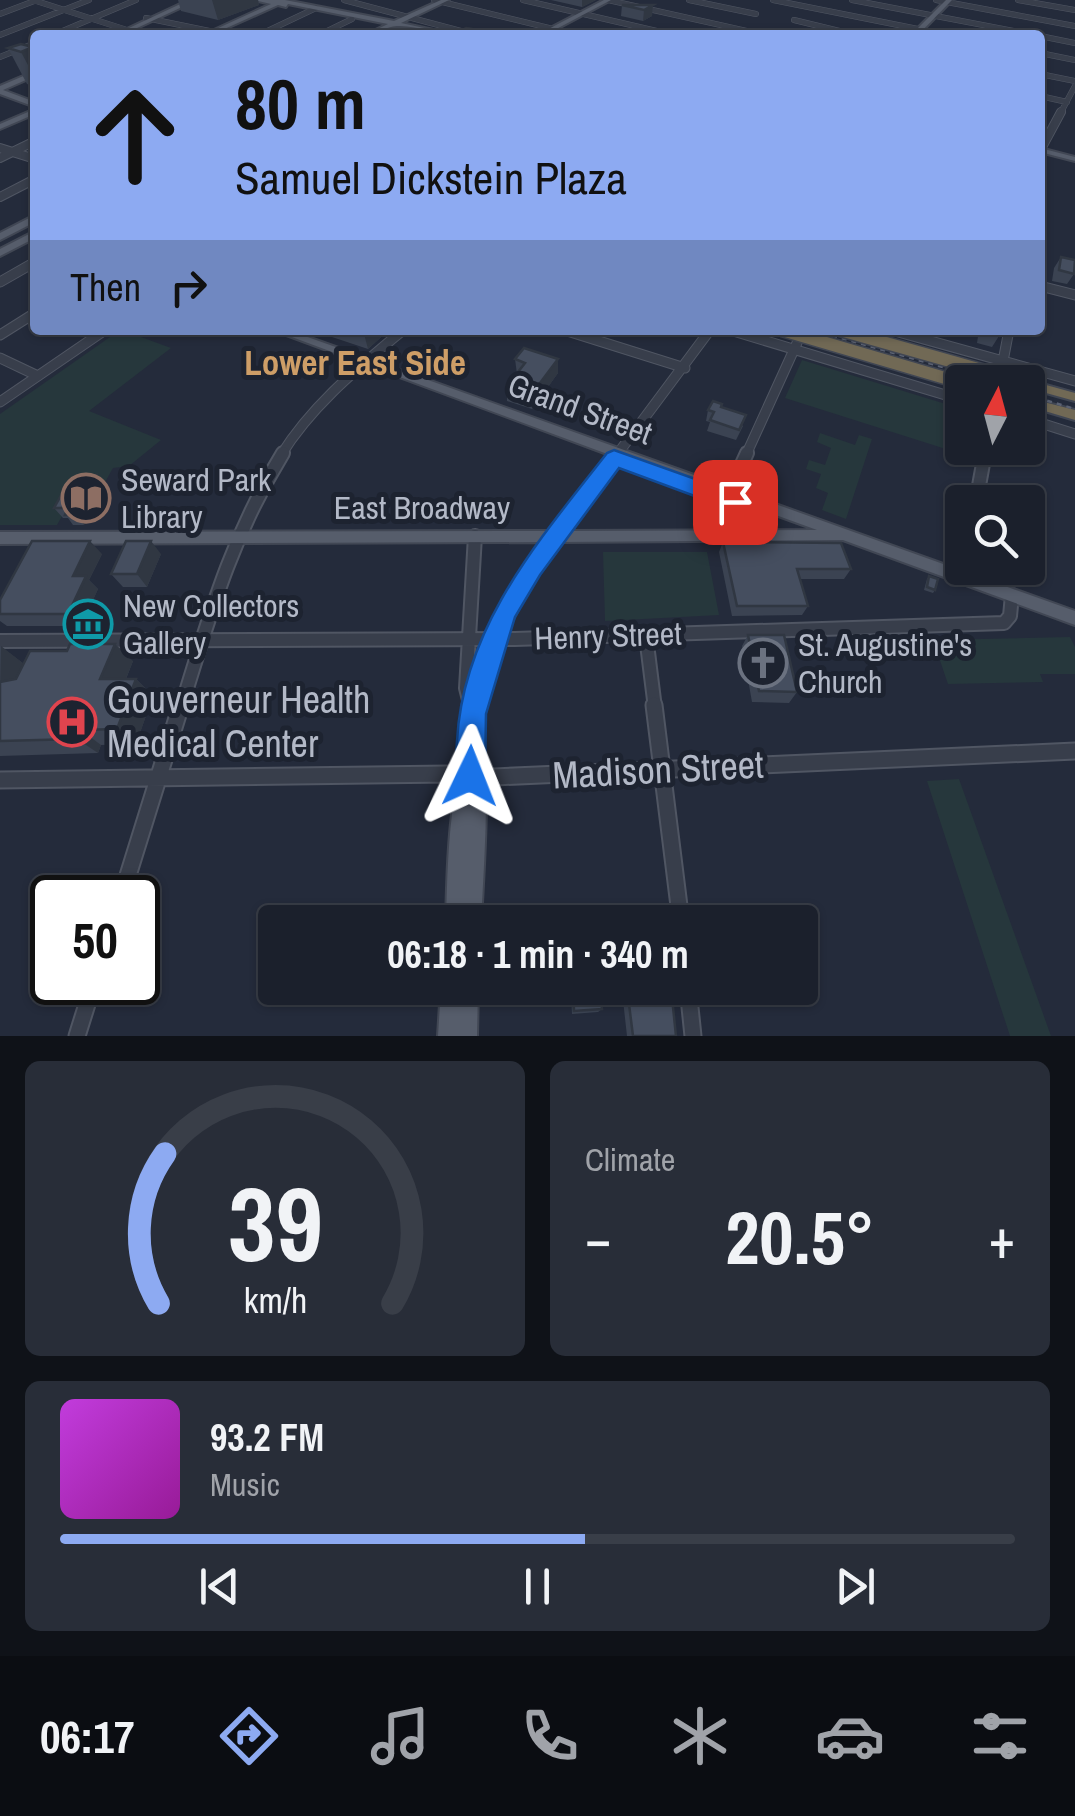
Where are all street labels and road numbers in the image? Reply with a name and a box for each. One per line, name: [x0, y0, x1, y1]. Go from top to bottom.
street label: Grand Street: [502, 363, 658, 454]
street label: East Broadway: [334, 486, 510, 529]
street label: Henry Street: [534, 611, 682, 660]
street label: Madison Street: [551, 738, 765, 800]

